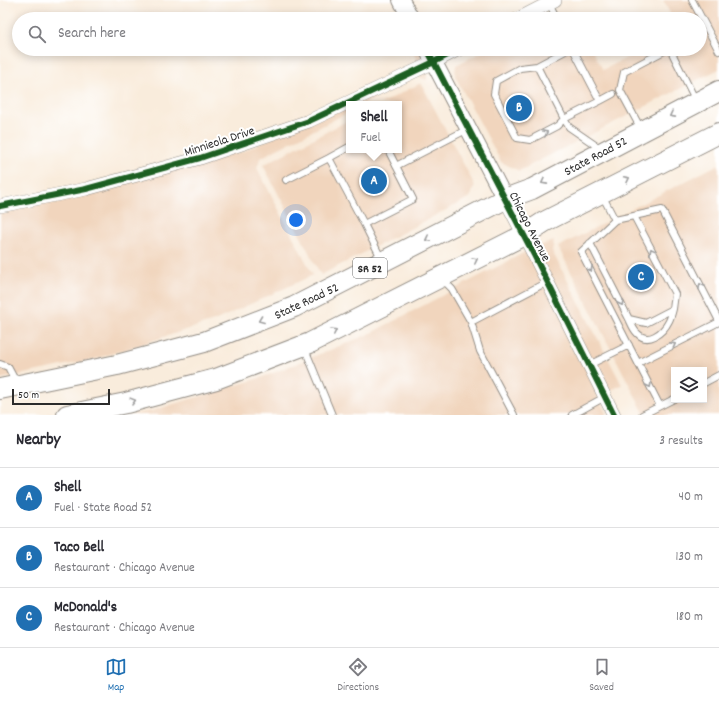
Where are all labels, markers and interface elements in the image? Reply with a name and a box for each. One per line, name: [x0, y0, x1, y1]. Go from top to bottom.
search box: [12, 12, 707, 56]
icon: search: [26, 23, 48, 45]
text: Search here: [58, 23, 126, 45]
pin: B: [506, 93, 532, 123]
popup: [346, 101, 402, 153]
text: Shell: [360, 107, 388, 129]
one-way arrow: [669, 110, 676, 118]
street label: Minnieola Drive: [182, 122, 258, 163]
text: Fuel: [360, 129, 381, 148]
one-way arrow: [541, 130, 548, 137]
street label: State Road 52: [561, 133, 631, 182]
pin: A: [361, 166, 387, 196]
one-way arrow: [541, 177, 549, 185]
one-way arrow: [623, 177, 631, 184]
street label: Chicago Avenue: [503, 189, 555, 266]
your location: [286, 210, 306, 230]
one-way arrow: [425, 234, 432, 242]
one-way arrow: [649, 248, 657, 255]
one-way arrow: [471, 257, 479, 265]
road number: SR 52: [353, 258, 387, 278]
pin: C: [628, 262, 654, 292]
one-way arrow: [585, 265, 592, 272]
street label: State Road 52: [272, 279, 342, 325]
one-way arrow: [698, 283, 706, 290]
one-way arrow: [616, 299, 624, 306]
one-way arrow: [257, 316, 264, 324]
one-way arrow: [330, 328, 338, 336]
one-way arrow: [668, 343, 676, 350]
map controls: [671, 367, 707, 403]
button: layers: [671, 367, 707, 403]
one-way arrow: [644, 381, 652, 388]
scale bar: [12, 387, 110, 406]
text: 50 m: [18, 388, 39, 404]
one-way arrow: [129, 397, 136, 406]
text: Nearby: [16, 429, 60, 453]
text: 3 results: [659, 432, 703, 451]
text: Shell: [54, 477, 81, 499]
text: A: [25, 488, 33, 507]
text: 40 m: [679, 488, 703, 507]
text: Fuel · State Road 52: [54, 499, 152, 518]
text: Taco Bell: [54, 537, 104, 559]
text: B: [26, 548, 32, 567]
text: 130 m: [675, 548, 703, 567]
text: Restaurant · Chicago Avenue: [54, 559, 195, 578]
text: McDonald's: [54, 597, 117, 619]
text: C: [26, 608, 32, 627]
text: 180 m: [676, 608, 703, 627]
text: Restaurant · Chicago Avenue: [54, 619, 195, 638]
tab: Map: [105, 656, 127, 696]
tab: Directions: [337, 656, 379, 696]
tab: Saved: [589, 656, 614, 696]

